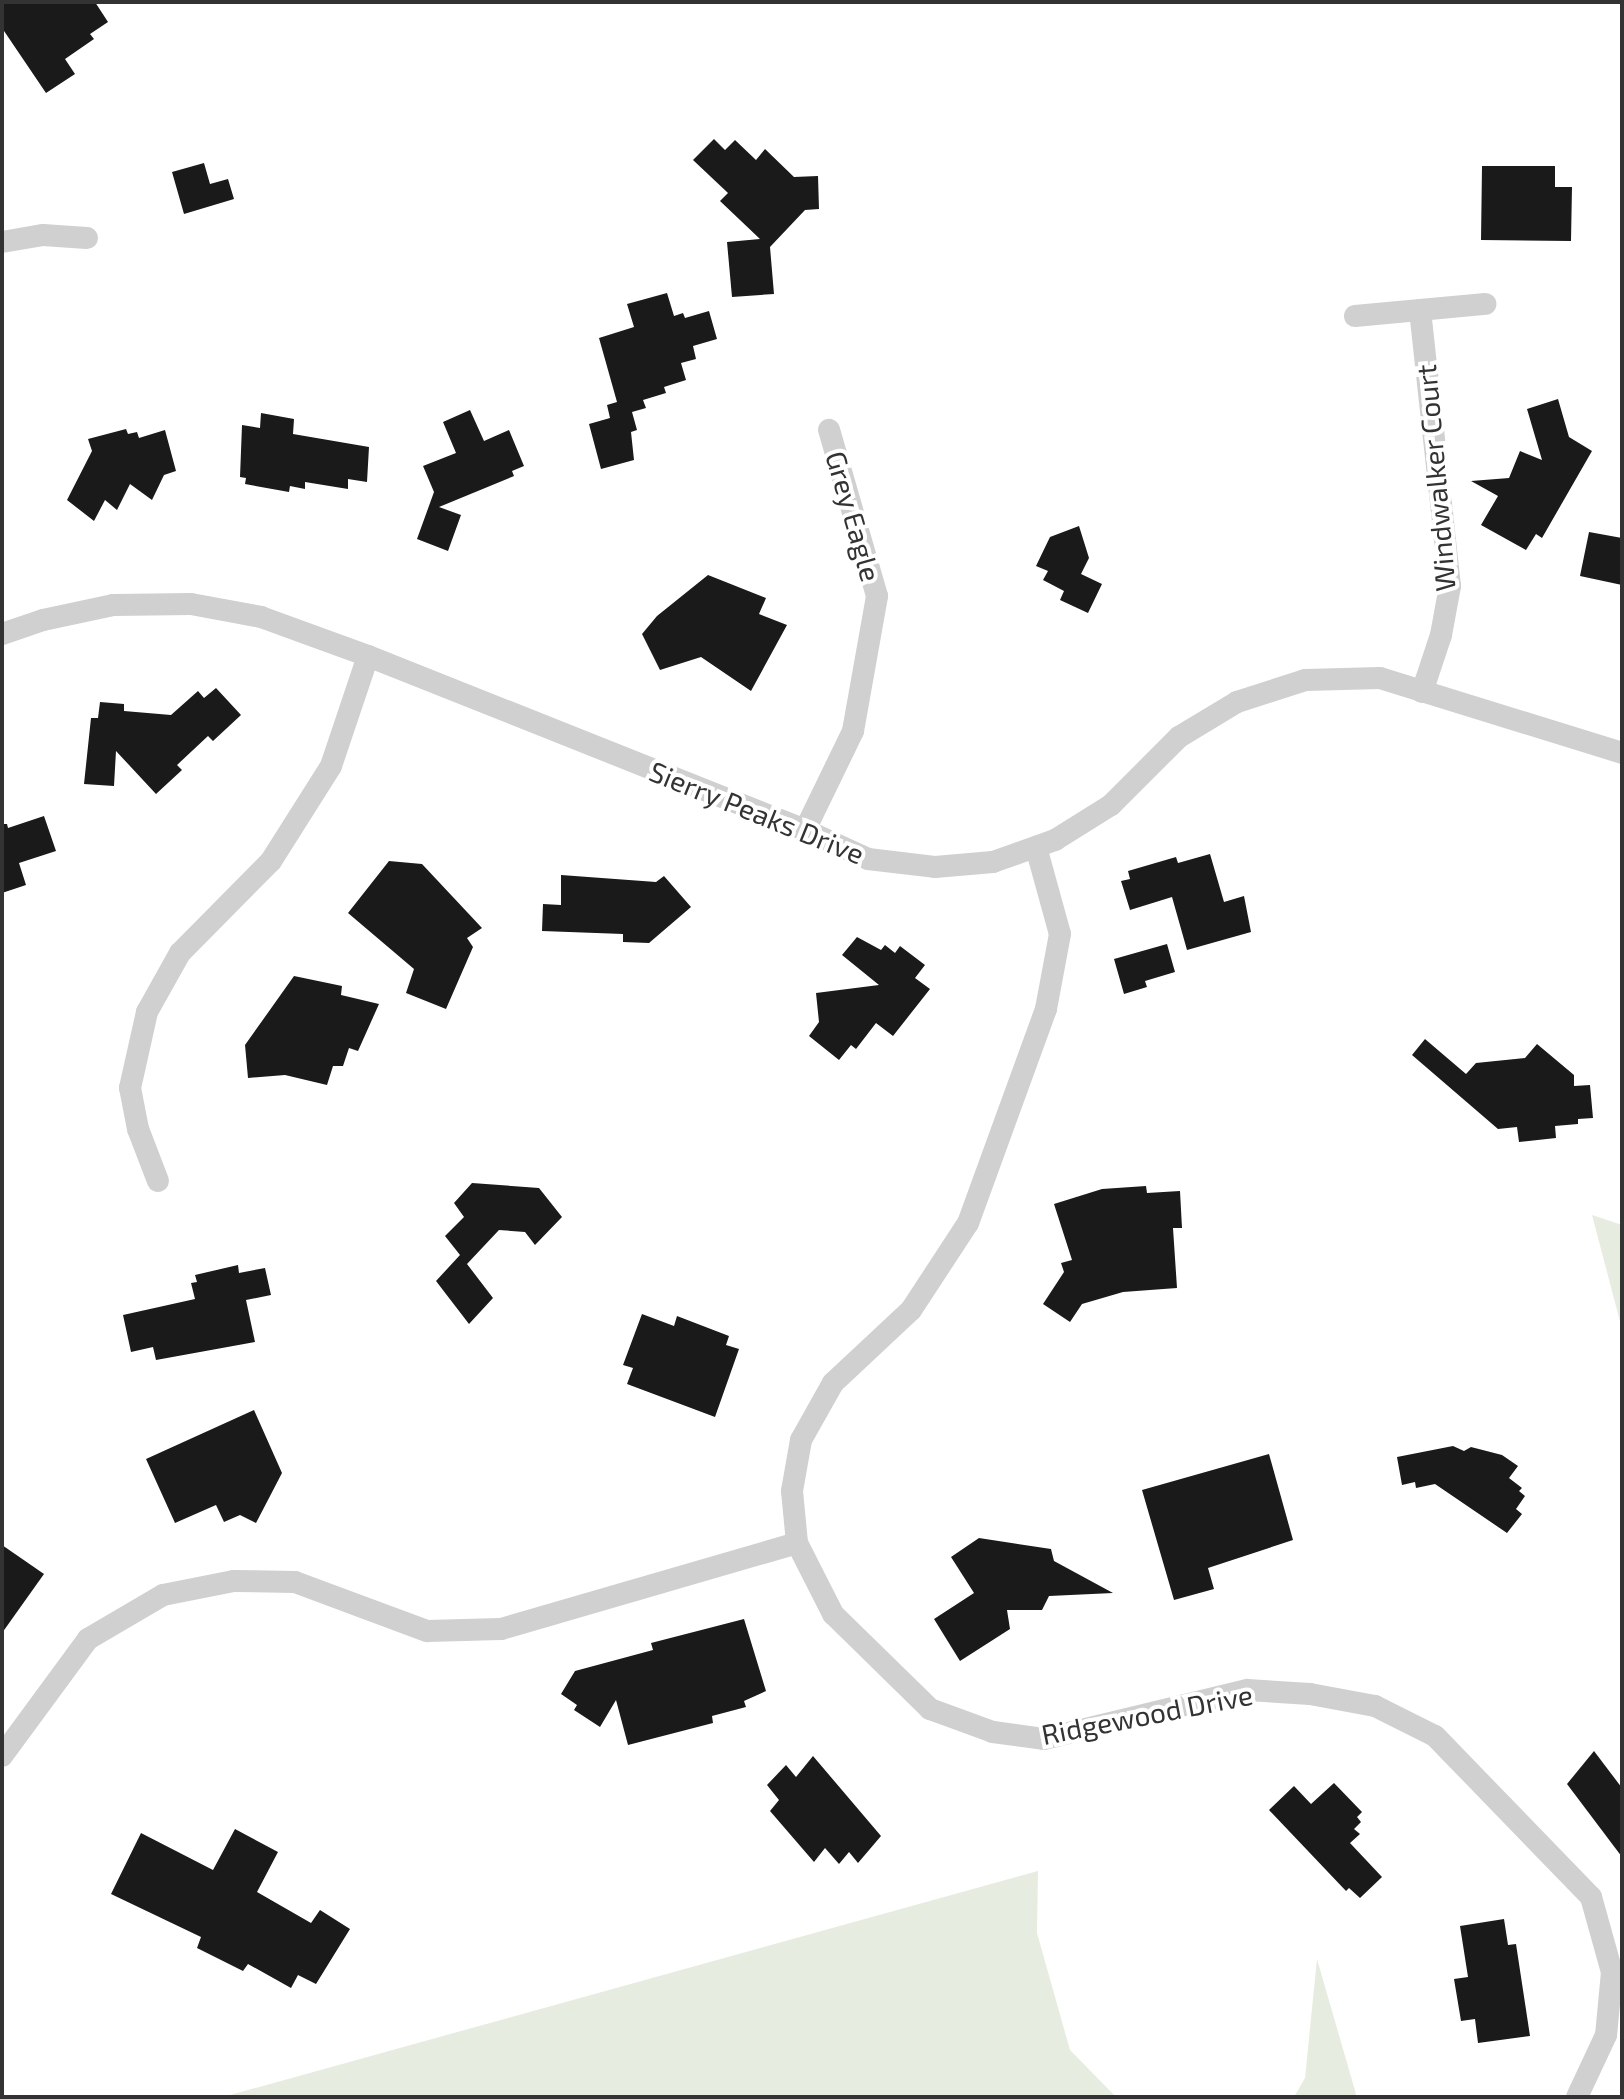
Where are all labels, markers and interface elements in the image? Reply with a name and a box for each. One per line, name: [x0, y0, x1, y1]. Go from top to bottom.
street label: Windwalker Court: [1408, 363, 1462, 593]
street label: Grey Eagle: [819, 447, 889, 585]
street label: Sierry Peaks Drive: [644, 754, 870, 870]
street label: Ridgewood Drive: [1039, 1677, 1255, 1751]

